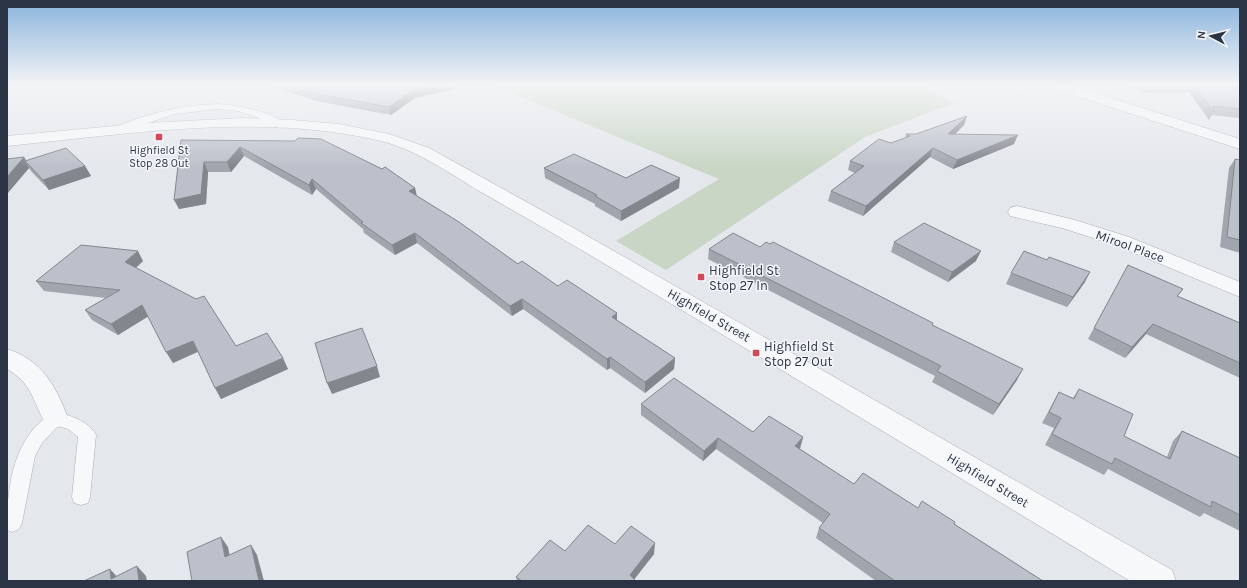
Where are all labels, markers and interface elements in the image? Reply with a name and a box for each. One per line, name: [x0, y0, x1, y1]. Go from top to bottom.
north arrow: [1191, 16, 1231, 56]
text: N: [1195, 30, 1209, 40]
marker: Highfield St Stop 28 Out: [154, 132, 164, 142]
place label: Highfield St Stop 28 Out: [129, 144, 189, 170]
street label: Mirool Place: [1094, 227, 1167, 265]
place label: Highfield St Stop 27 In: [709, 263, 779, 293]
marker: Highfield St Stop 27 In: [696, 272, 706, 282]
street label: Highfield Street: [665, 285, 753, 345]
place label: Highfield St Stop 27 Out: [764, 339, 834, 369]
marker: Highfield St Stop 27 Out: [751, 348, 761, 358]
street label: Highfield Street: [944, 450, 1032, 510]

